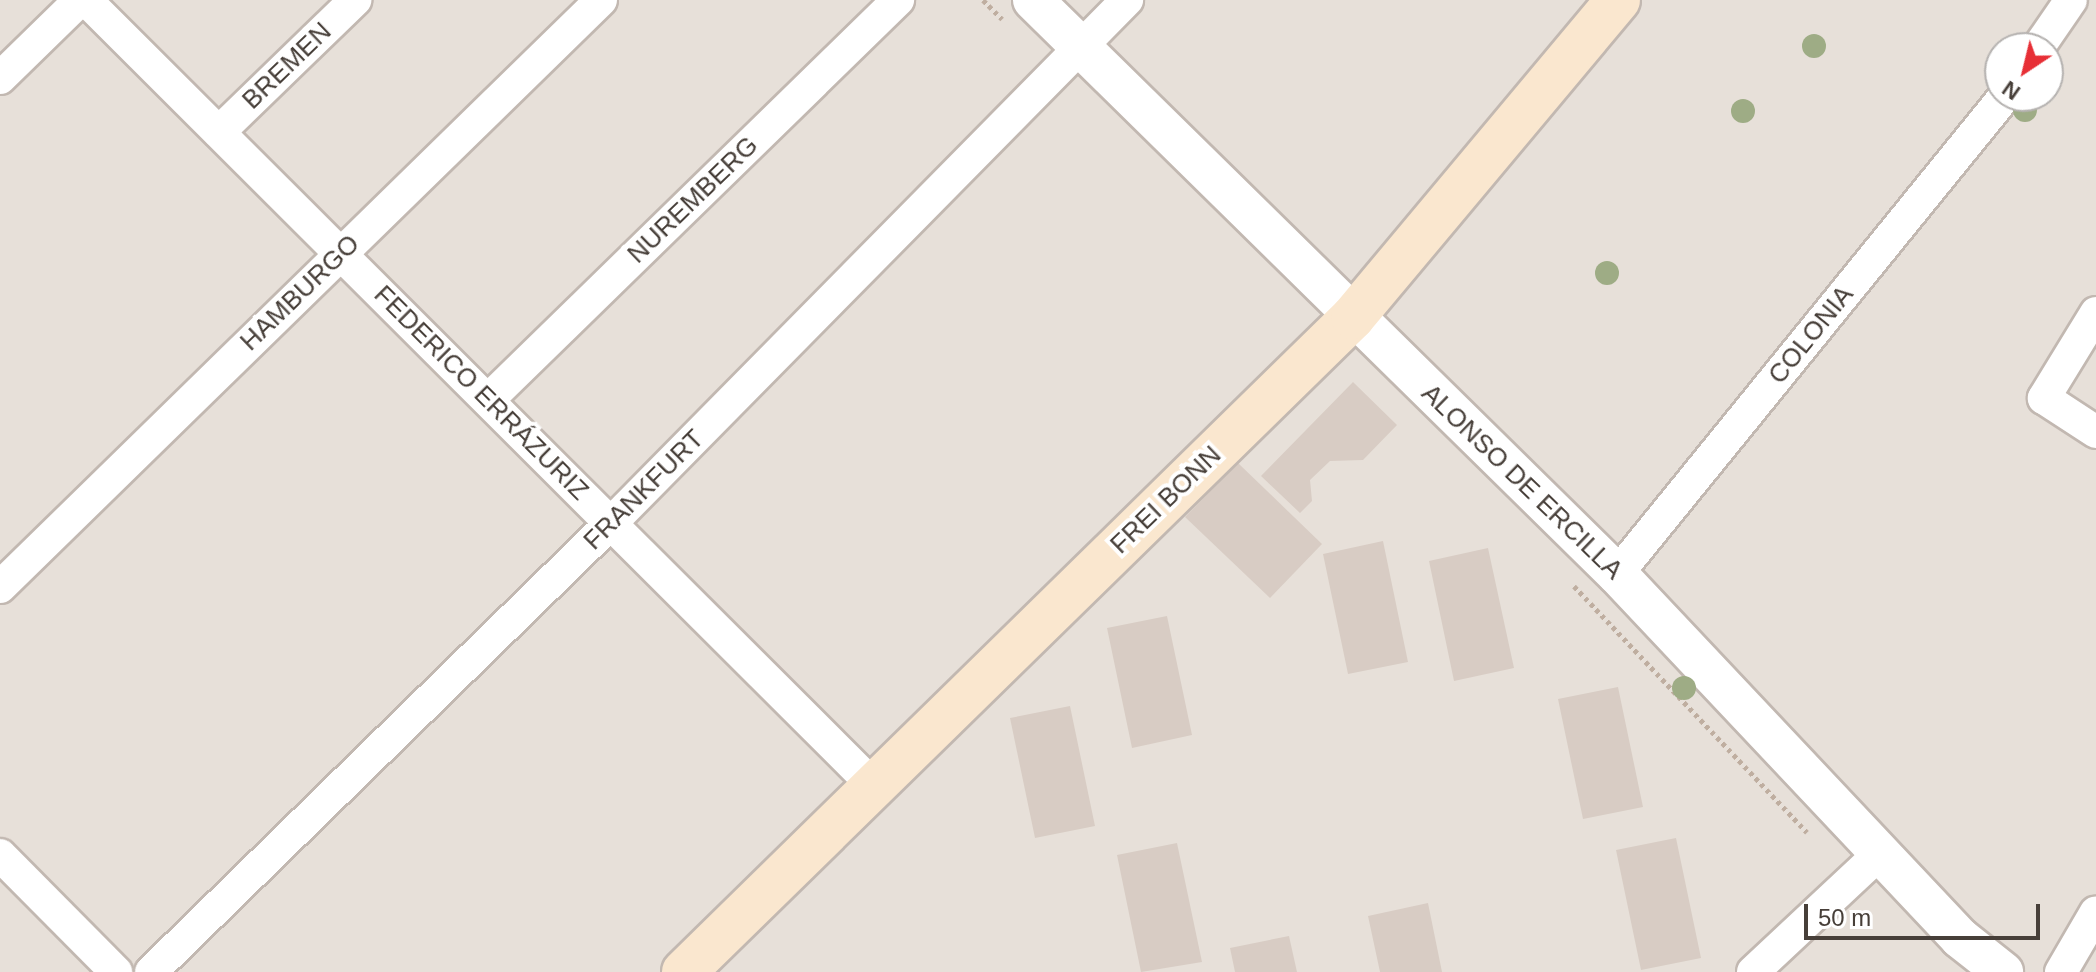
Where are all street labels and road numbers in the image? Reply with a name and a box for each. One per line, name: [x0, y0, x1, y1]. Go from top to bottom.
street label: BREMEN: [236, 16, 338, 116]
street label: NUREMBERG: [621, 130, 765, 270]
street label: HAMBURGO: [234, 229, 366, 357]
street label: FEDERICO ERRÁZURIZ: [367, 279, 595, 507]
street label: COLONIA: [1762, 280, 1860, 390]
street label: ALONSO DE ERCILLA: [1415, 378, 1629, 586]
street label: FRANKFURT: [577, 423, 711, 557]
street label: FREI BONN: [1104, 440, 1228, 560]

